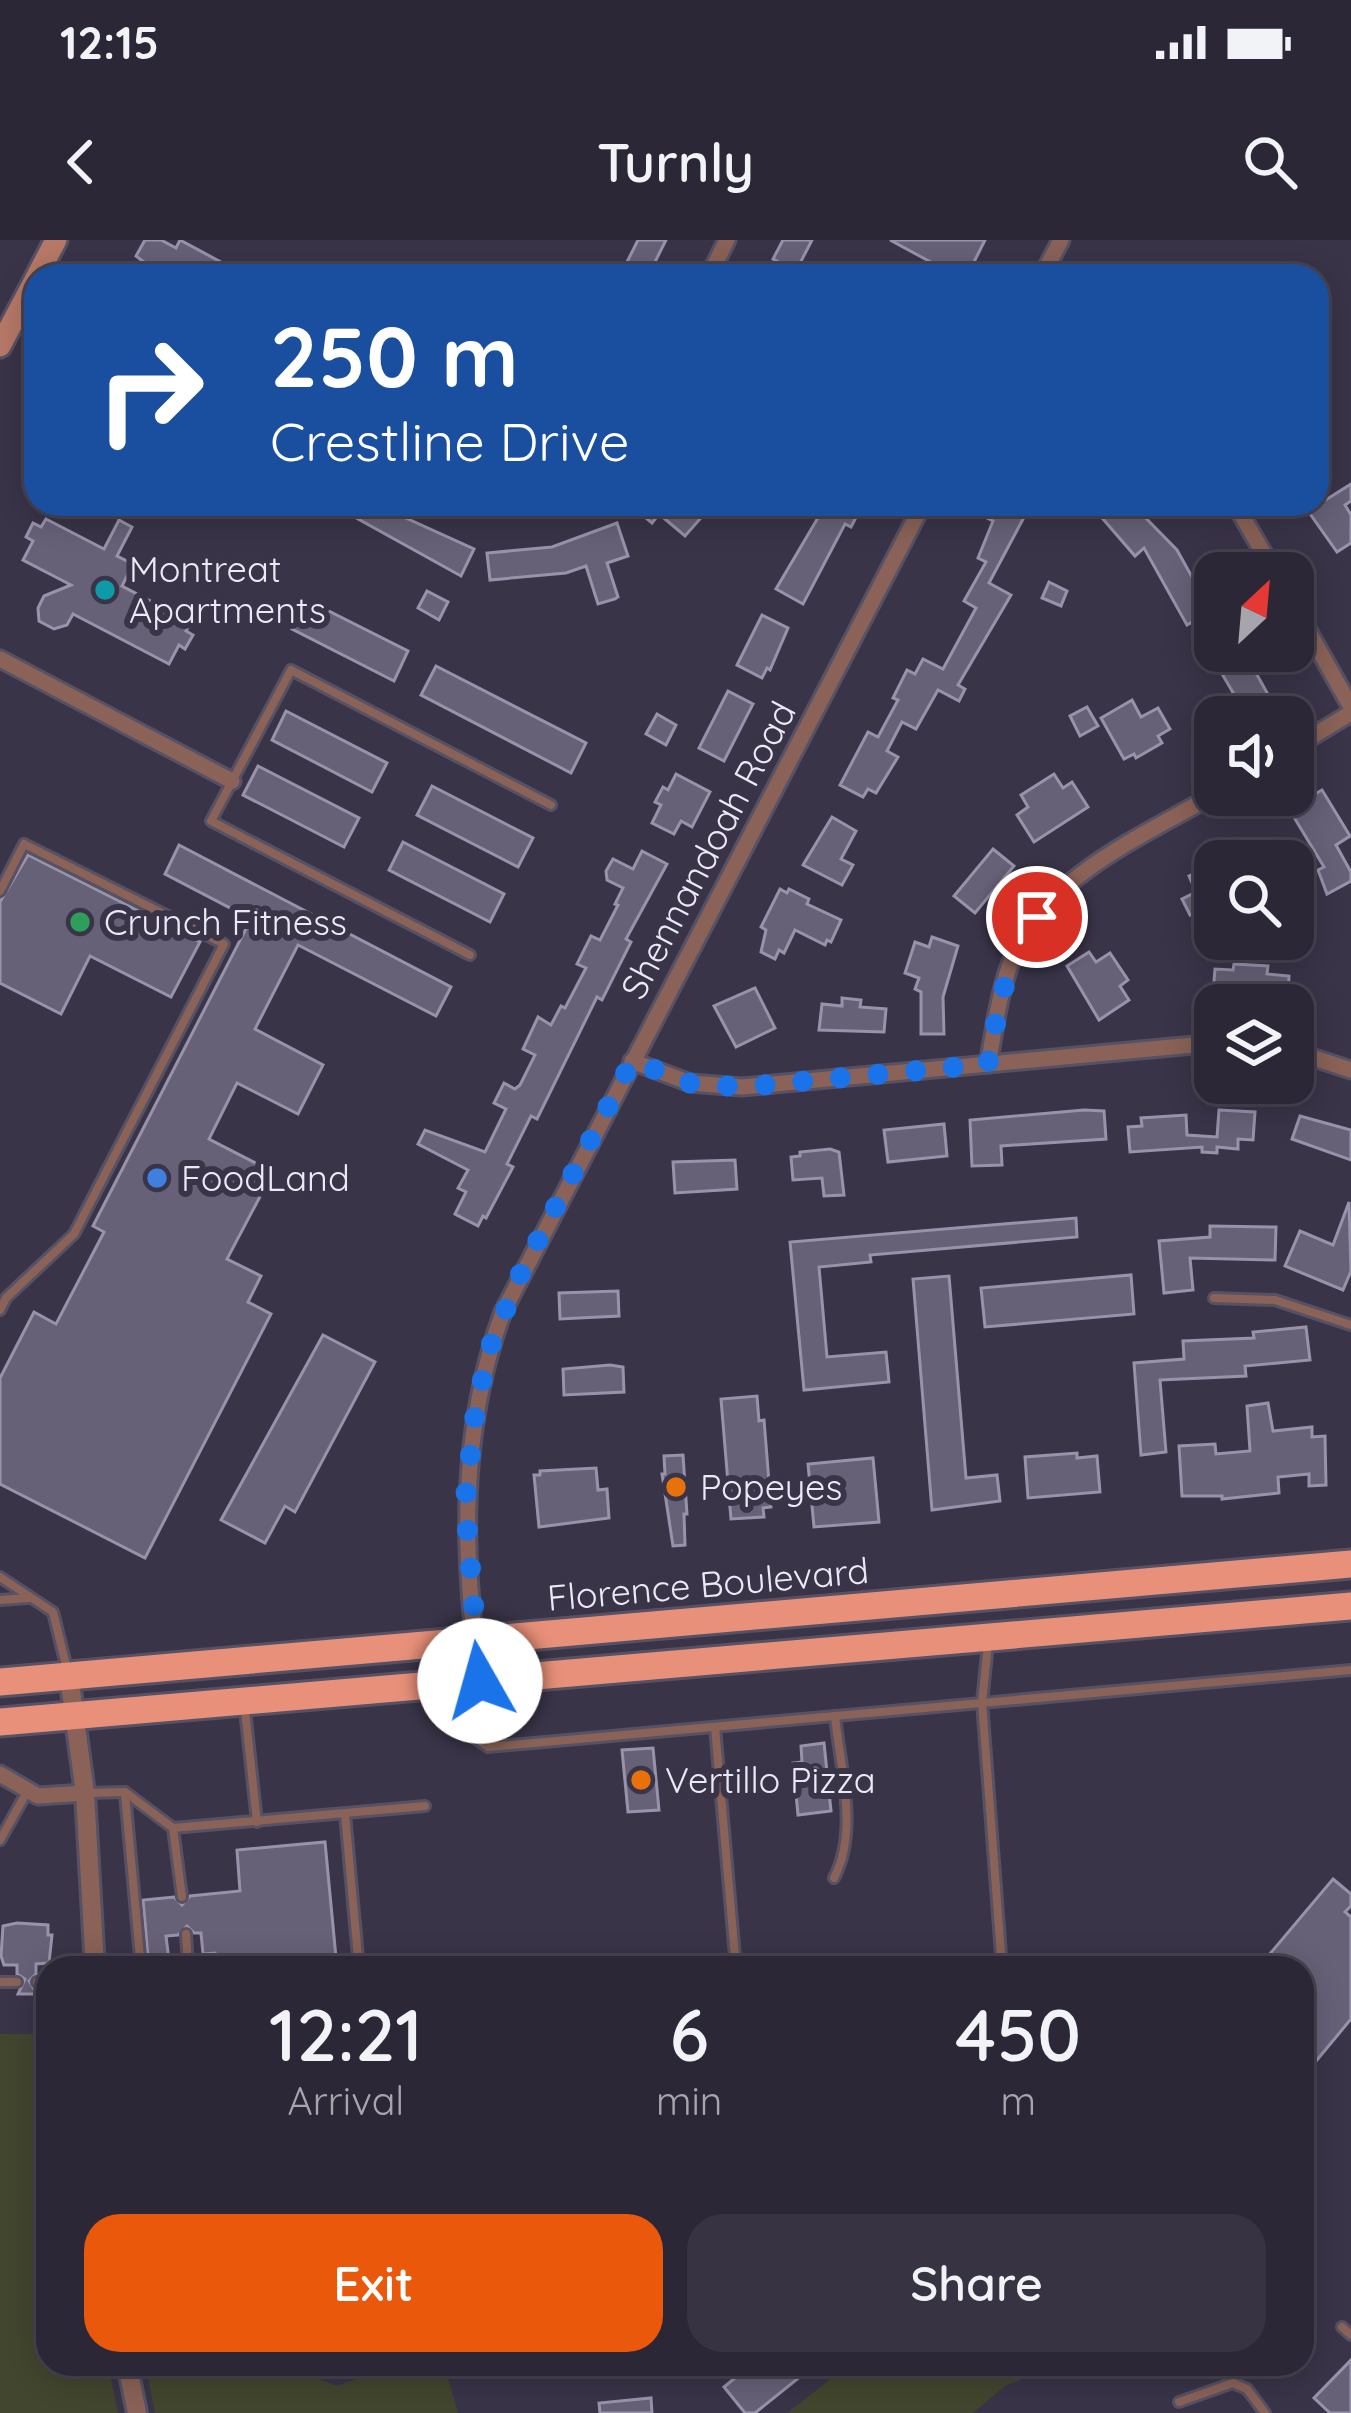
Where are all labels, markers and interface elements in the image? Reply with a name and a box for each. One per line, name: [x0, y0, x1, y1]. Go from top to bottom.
text: 12:15: [60, 14, 159, 70]
text: Turnly: [597, 128, 754, 196]
icon: back: [48, 129, 114, 195]
icon: search: [1237, 129, 1303, 195]
text: 250 m: [270, 303, 519, 408]
icon: right: [72, 312, 228, 468]
text: Crestline Drive: [270, 407, 629, 475]
place label: Montreat Apartments: [129, 546, 326, 632]
north arrow: [1194, 552, 1314, 672]
map controls: [1194, 552, 1314, 1104]
marker: Montreat Apartments: [92, 577, 118, 603]
street label: Shennandoah Road: [610, 693, 805, 1006]
button: sound: [1194, 696, 1314, 816]
button: search: [1194, 840, 1314, 960]
pin: [986, 866, 1088, 968]
icon: arrive: [1004, 884, 1070, 950]
place label: Crunch Fitness: [104, 899, 347, 944]
marker: Crunch Fitness: [67, 909, 93, 935]
button: layers: [1194, 984, 1314, 1104]
place label: FoodLand: [181, 1155, 350, 1200]
marker: FoodLand: [144, 1165, 170, 1191]
place label: Popeyes: [700, 1464, 842, 1509]
marker: Popeyes: [663, 1474, 689, 1500]
street label: Florence Boulevard: [545, 1547, 871, 1620]
position arrow: [417, 1618, 543, 1744]
place label: Vertillo Pizza: [665, 1757, 875, 1802]
marker: Vertillo Pizza: [628, 1767, 654, 1793]
text: 12:21: [269, 1989, 423, 2079]
text: 6: [669, 1989, 709, 2079]
text: 450: [955, 1989, 1081, 2079]
text: Arrival: [288, 2076, 404, 2125]
text: min: [656, 2076, 722, 2125]
text: m: [1000, 2076, 1036, 2125]
button: Exit: [84, 2214, 663, 2352]
button: Share: [687, 2214, 1266, 2352]

